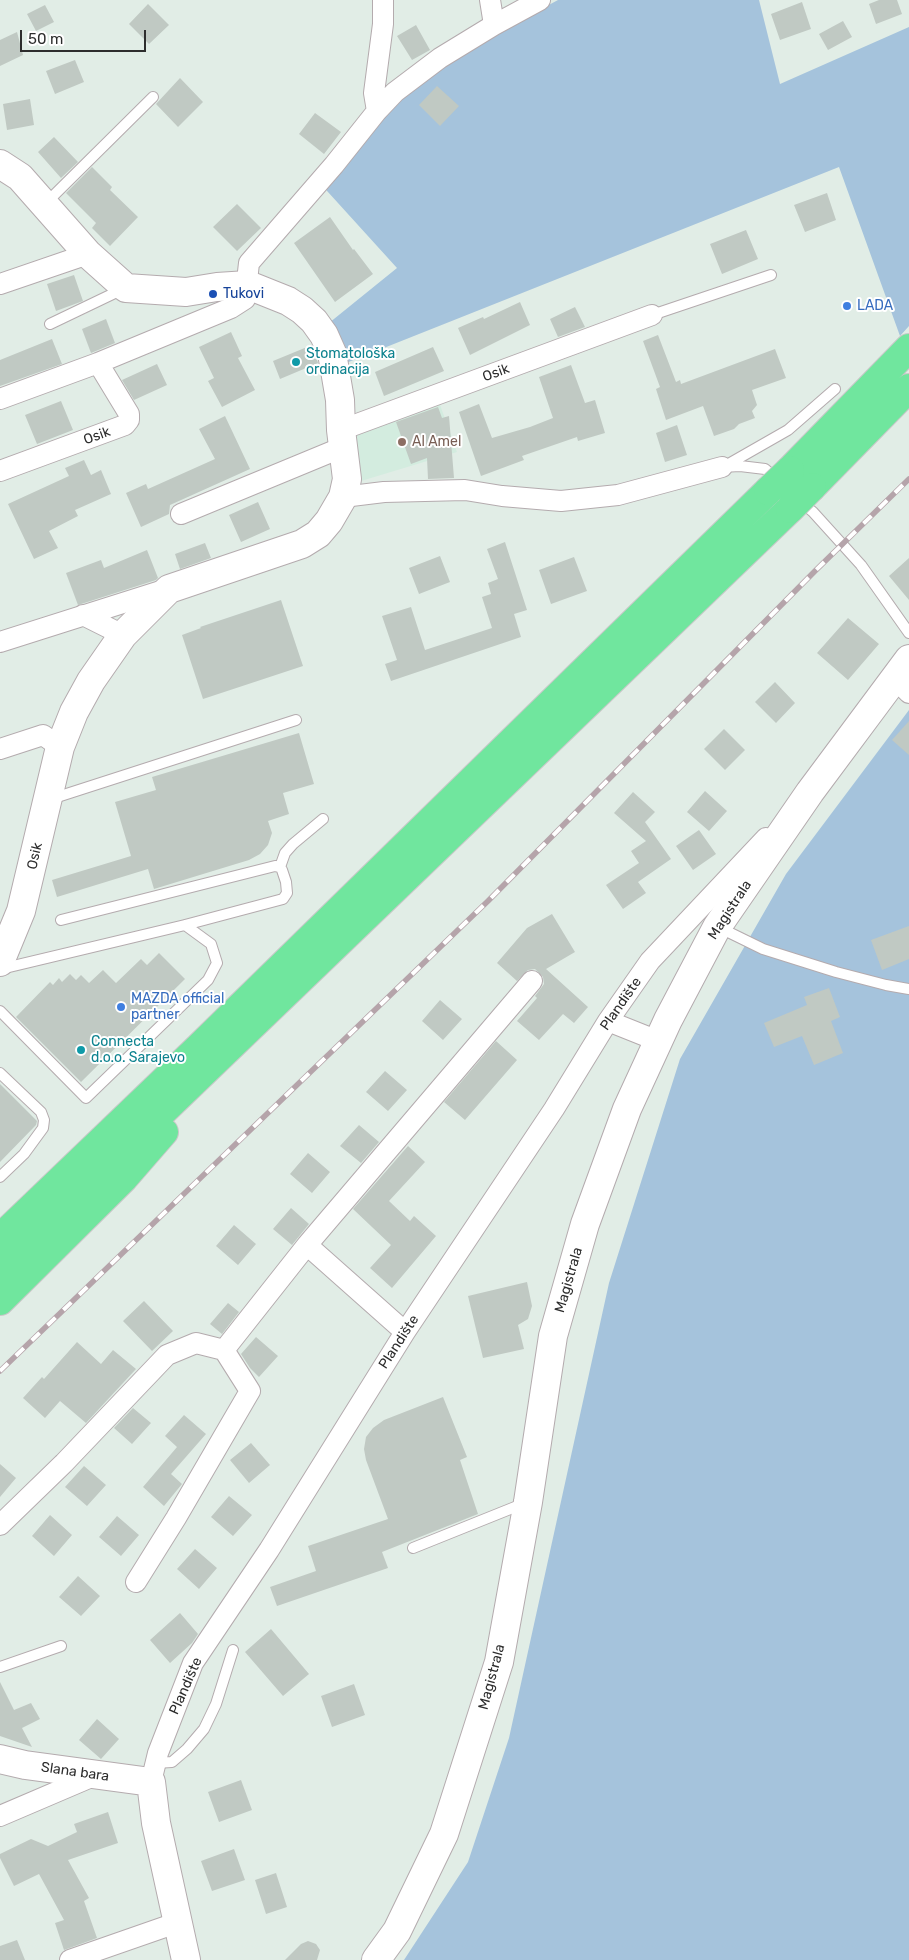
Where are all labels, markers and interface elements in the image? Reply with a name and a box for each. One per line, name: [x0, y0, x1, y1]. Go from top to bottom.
scale bar: [22, 20, 149, 52]
text: 50 m: [28, 30, 63, 48]
place label: Tukovi: [223, 286, 264, 302]
marker: Tukovi: [207, 288, 219, 300]
place label: LADA: [857, 298, 893, 314]
marker: LADA: [841, 300, 853, 312]
place label: Stomatološka ordinacija: [306, 346, 395, 378]
marker: Stomatološka ordinacija: [290, 356, 302, 368]
street label: Osik: [480, 360, 512, 386]
street label: Osik: [81, 423, 113, 449]
place label: Al Amel: [412, 434, 461, 450]
marker: Al Amel: [396, 436, 408, 448]
street label: Osik: [24, 841, 46, 871]
street label: Magistrala: [705, 877, 755, 943]
street label: Plandište: [597, 974, 645, 1034]
place label: MAZDA official partner: [131, 991, 224, 1024]
marker: MAZDA official partner: [115, 1001, 127, 1013]
place label: Connecta d.o.o. Sarajevo: [91, 1034, 185, 1066]
marker: Connecta d.o.o. Sarajevo: [75, 1044, 87, 1056]
street label: Magistrala: [552, 1245, 586, 1315]
street label: Plandište: [375, 1312, 423, 1372]
street label: Magistrala: [475, 1642, 509, 1712]
street label: Plandište: [166, 1655, 206, 1717]
street label: Slana bara: [40, 1759, 110, 1785]

